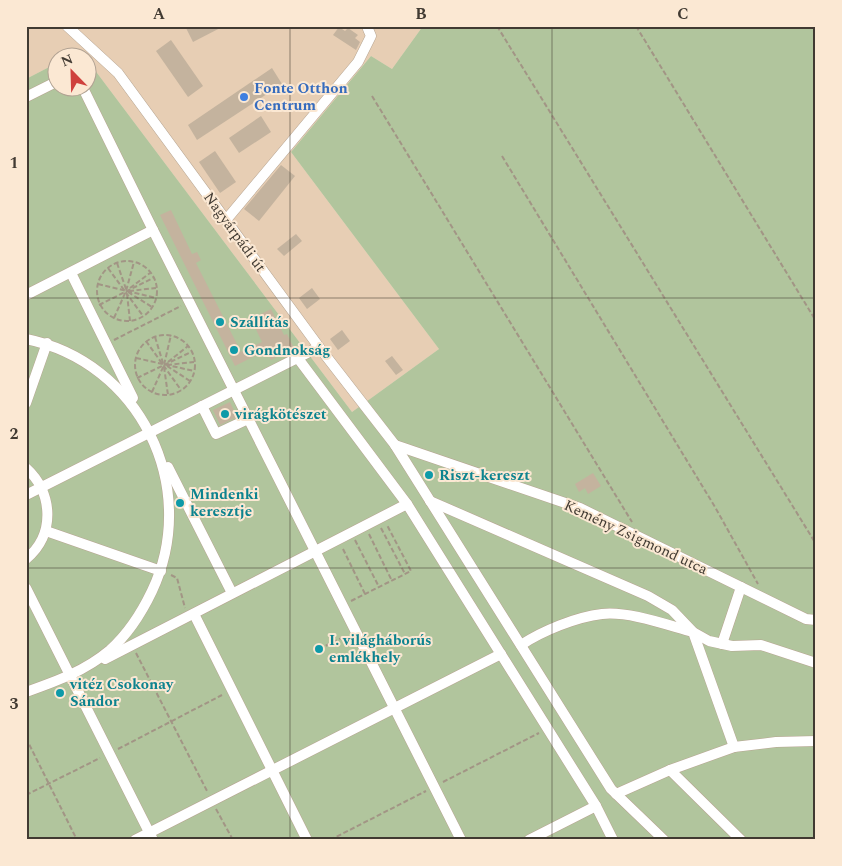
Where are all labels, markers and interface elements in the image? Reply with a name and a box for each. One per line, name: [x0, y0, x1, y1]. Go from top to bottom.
text: A: [153, 2, 166, 26]
text: B: [415, 2, 427, 26]
text: C: [677, 2, 689, 26]
north arrow: [48, 48, 98, 98]
text: N: [58, 49, 76, 72]
place label: Fonte Otthon Centrum: [254, 77, 348, 117]
marker: Fonte Otthon Centrum: [238, 91, 250, 103]
text: 1: [10, 151, 18, 175]
street label: Nagyárpádi út: [198, 187, 272, 277]
place label: Szállítás: [230, 311, 289, 334]
marker: Szállítás: [214, 316, 226, 328]
place label: Gondnokság: [244, 339, 330, 362]
marker: Gondnokság: [228, 344, 240, 356]
place label: virágkötészet: [234, 403, 327, 426]
marker: virágkötészet: [219, 408, 231, 420]
text: 2: [10, 422, 19, 446]
place label: Riszt-kereszt: [439, 464, 530, 487]
marker: Riszt-kereszt: [423, 469, 435, 481]
place label: Mindenki keresztje: [190, 483, 259, 523]
street label: Kemény Zsigmond utca: [560, 494, 712, 581]
marker: Mindenki keresztje: [174, 497, 186, 509]
place label: I. világháborús emlékhely: [329, 629, 432, 669]
marker: I. világháborús emlékhely: [313, 643, 325, 655]
place label: vitéz Csokonay Sándor: [69, 673, 174, 713]
marker: vitéz Csokonay Sándor: [54, 687, 66, 699]
text: 3: [10, 692, 19, 716]

